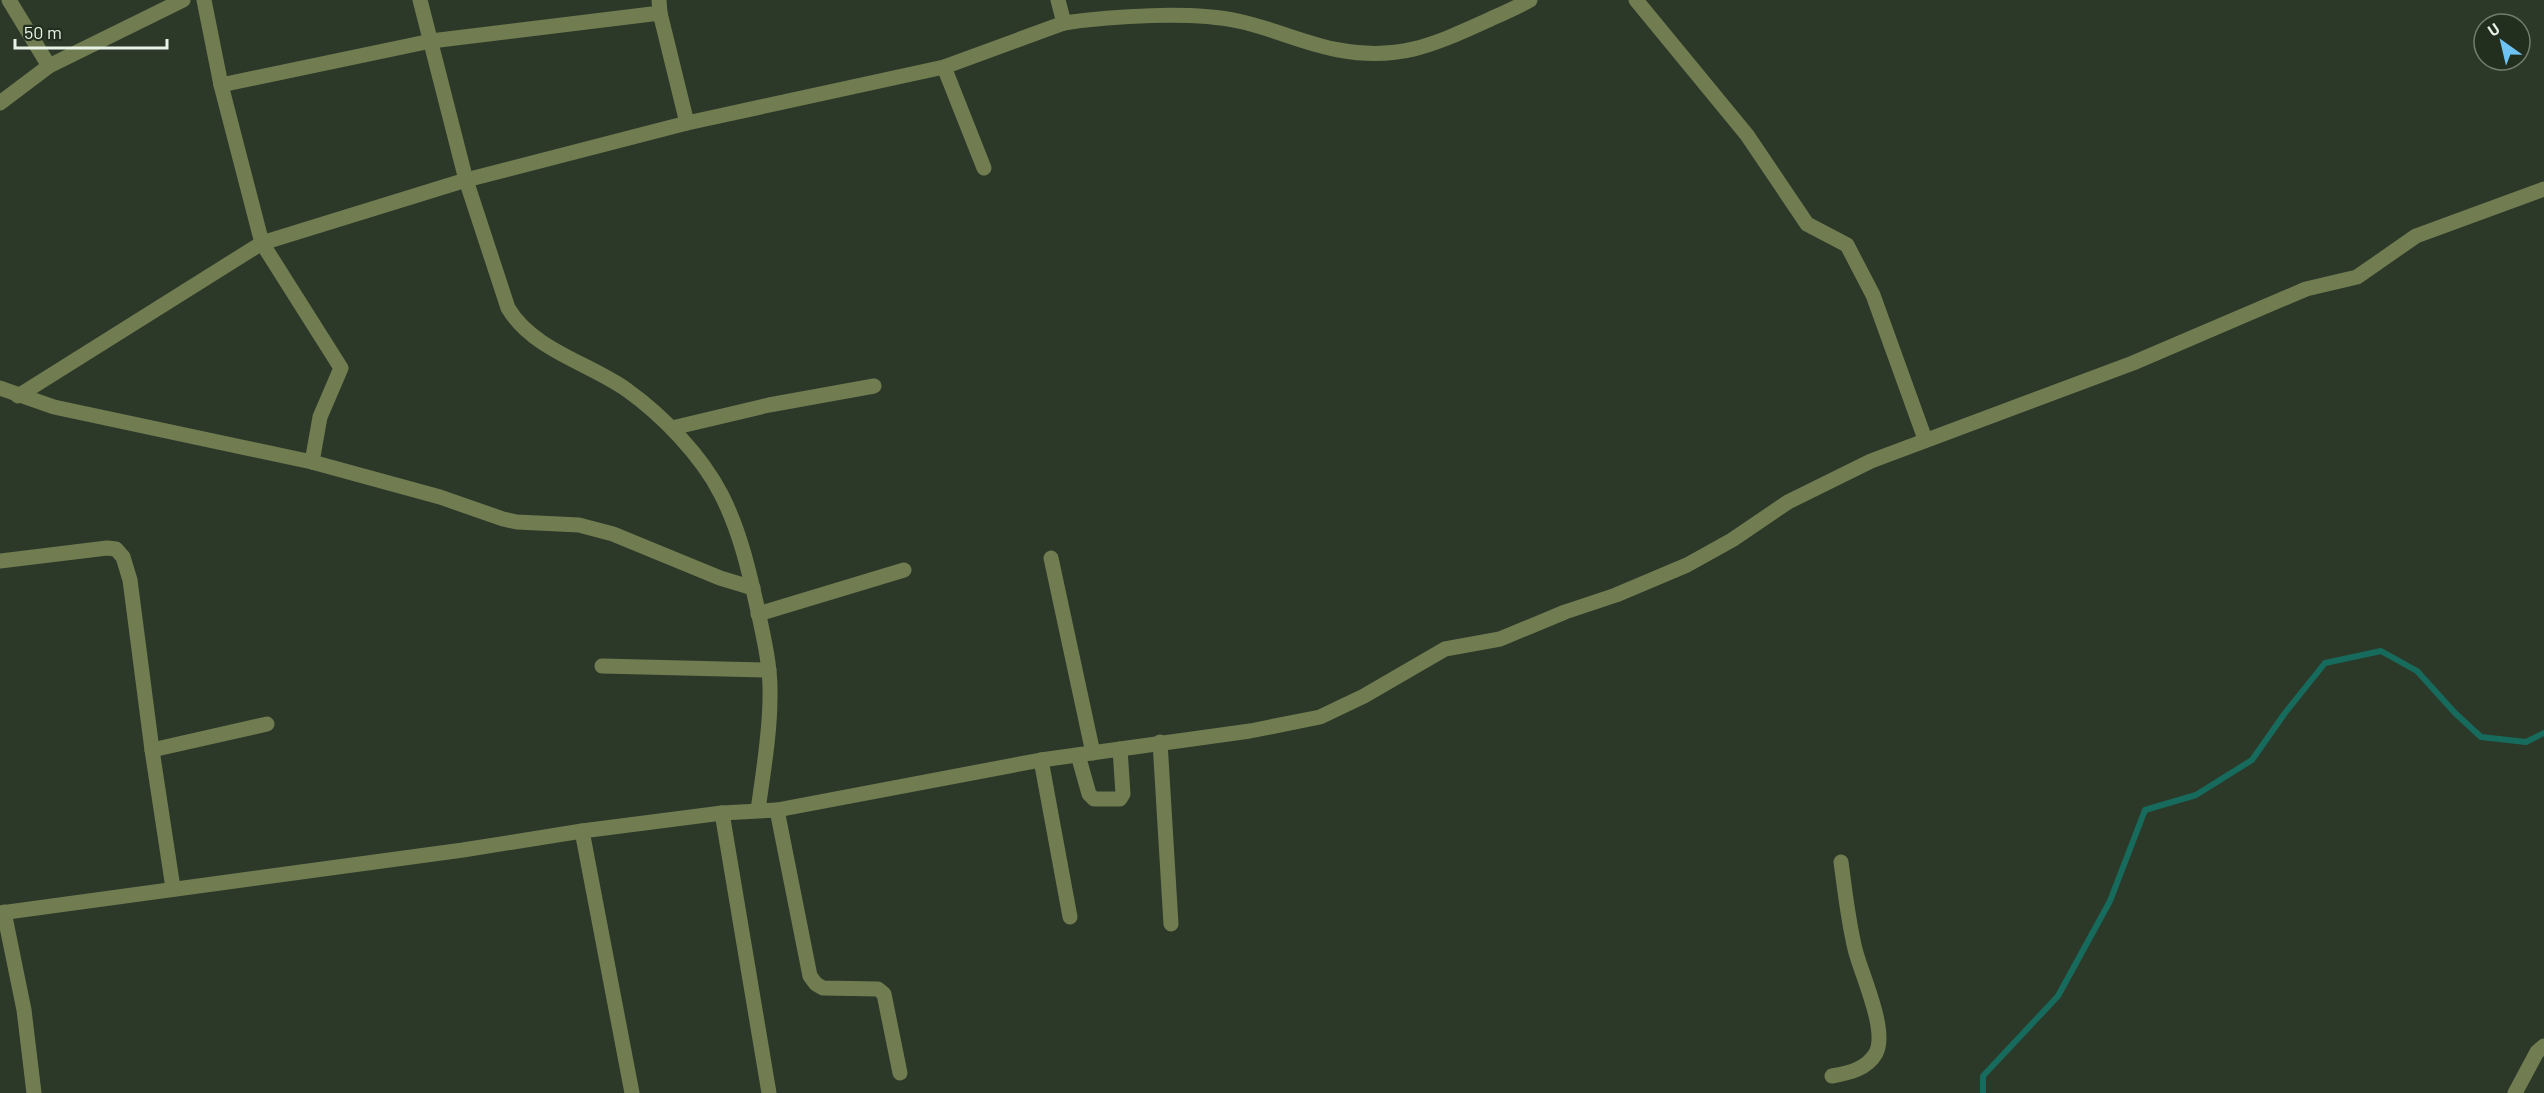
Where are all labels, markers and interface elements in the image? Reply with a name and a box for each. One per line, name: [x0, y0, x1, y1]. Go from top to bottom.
scale bar: [15, 12, 166, 50]
north arrow: [2472, 12, 2532, 72]
text: U: [2484, 18, 2503, 40]
text: 50 m: [24, 21, 62, 43]

